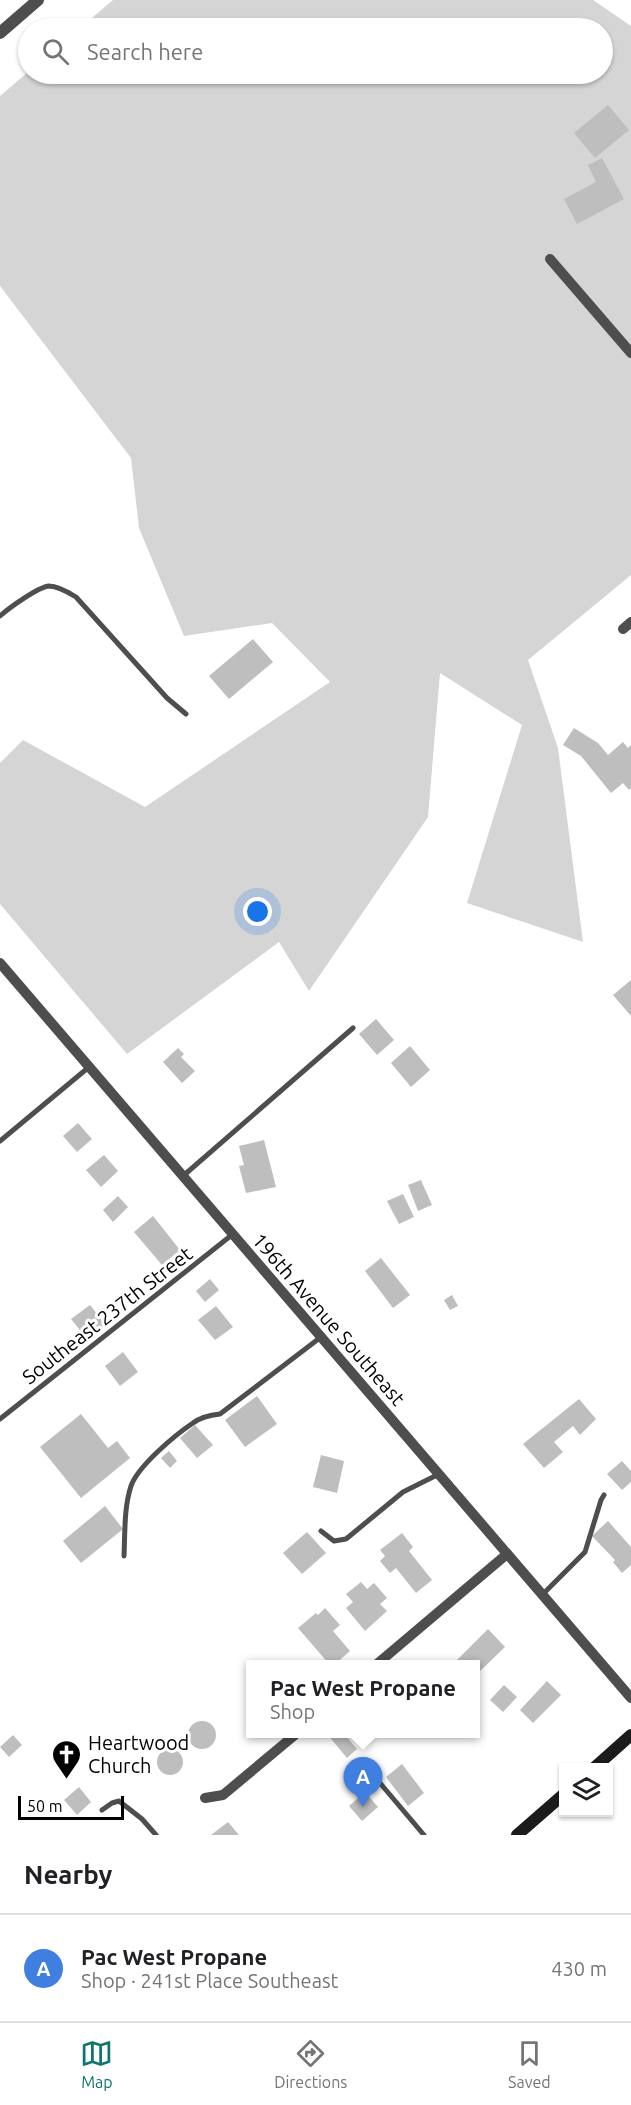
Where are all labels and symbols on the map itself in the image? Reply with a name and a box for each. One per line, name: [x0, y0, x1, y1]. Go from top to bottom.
your location: [243, 897, 272, 926]
street label: 196th Avenue Southeast: [248, 1228, 410, 1410]
street label: Southeast 237th Street: [18, 1242, 196, 1388]
place label: Heartwood Church: [88, 1731, 189, 1777]
church icon: Heartwood Church: [51, 1738, 83, 1780]
pin: A: [344, 1758, 382, 1807]
scale bar: [18, 1793, 124, 1820]

